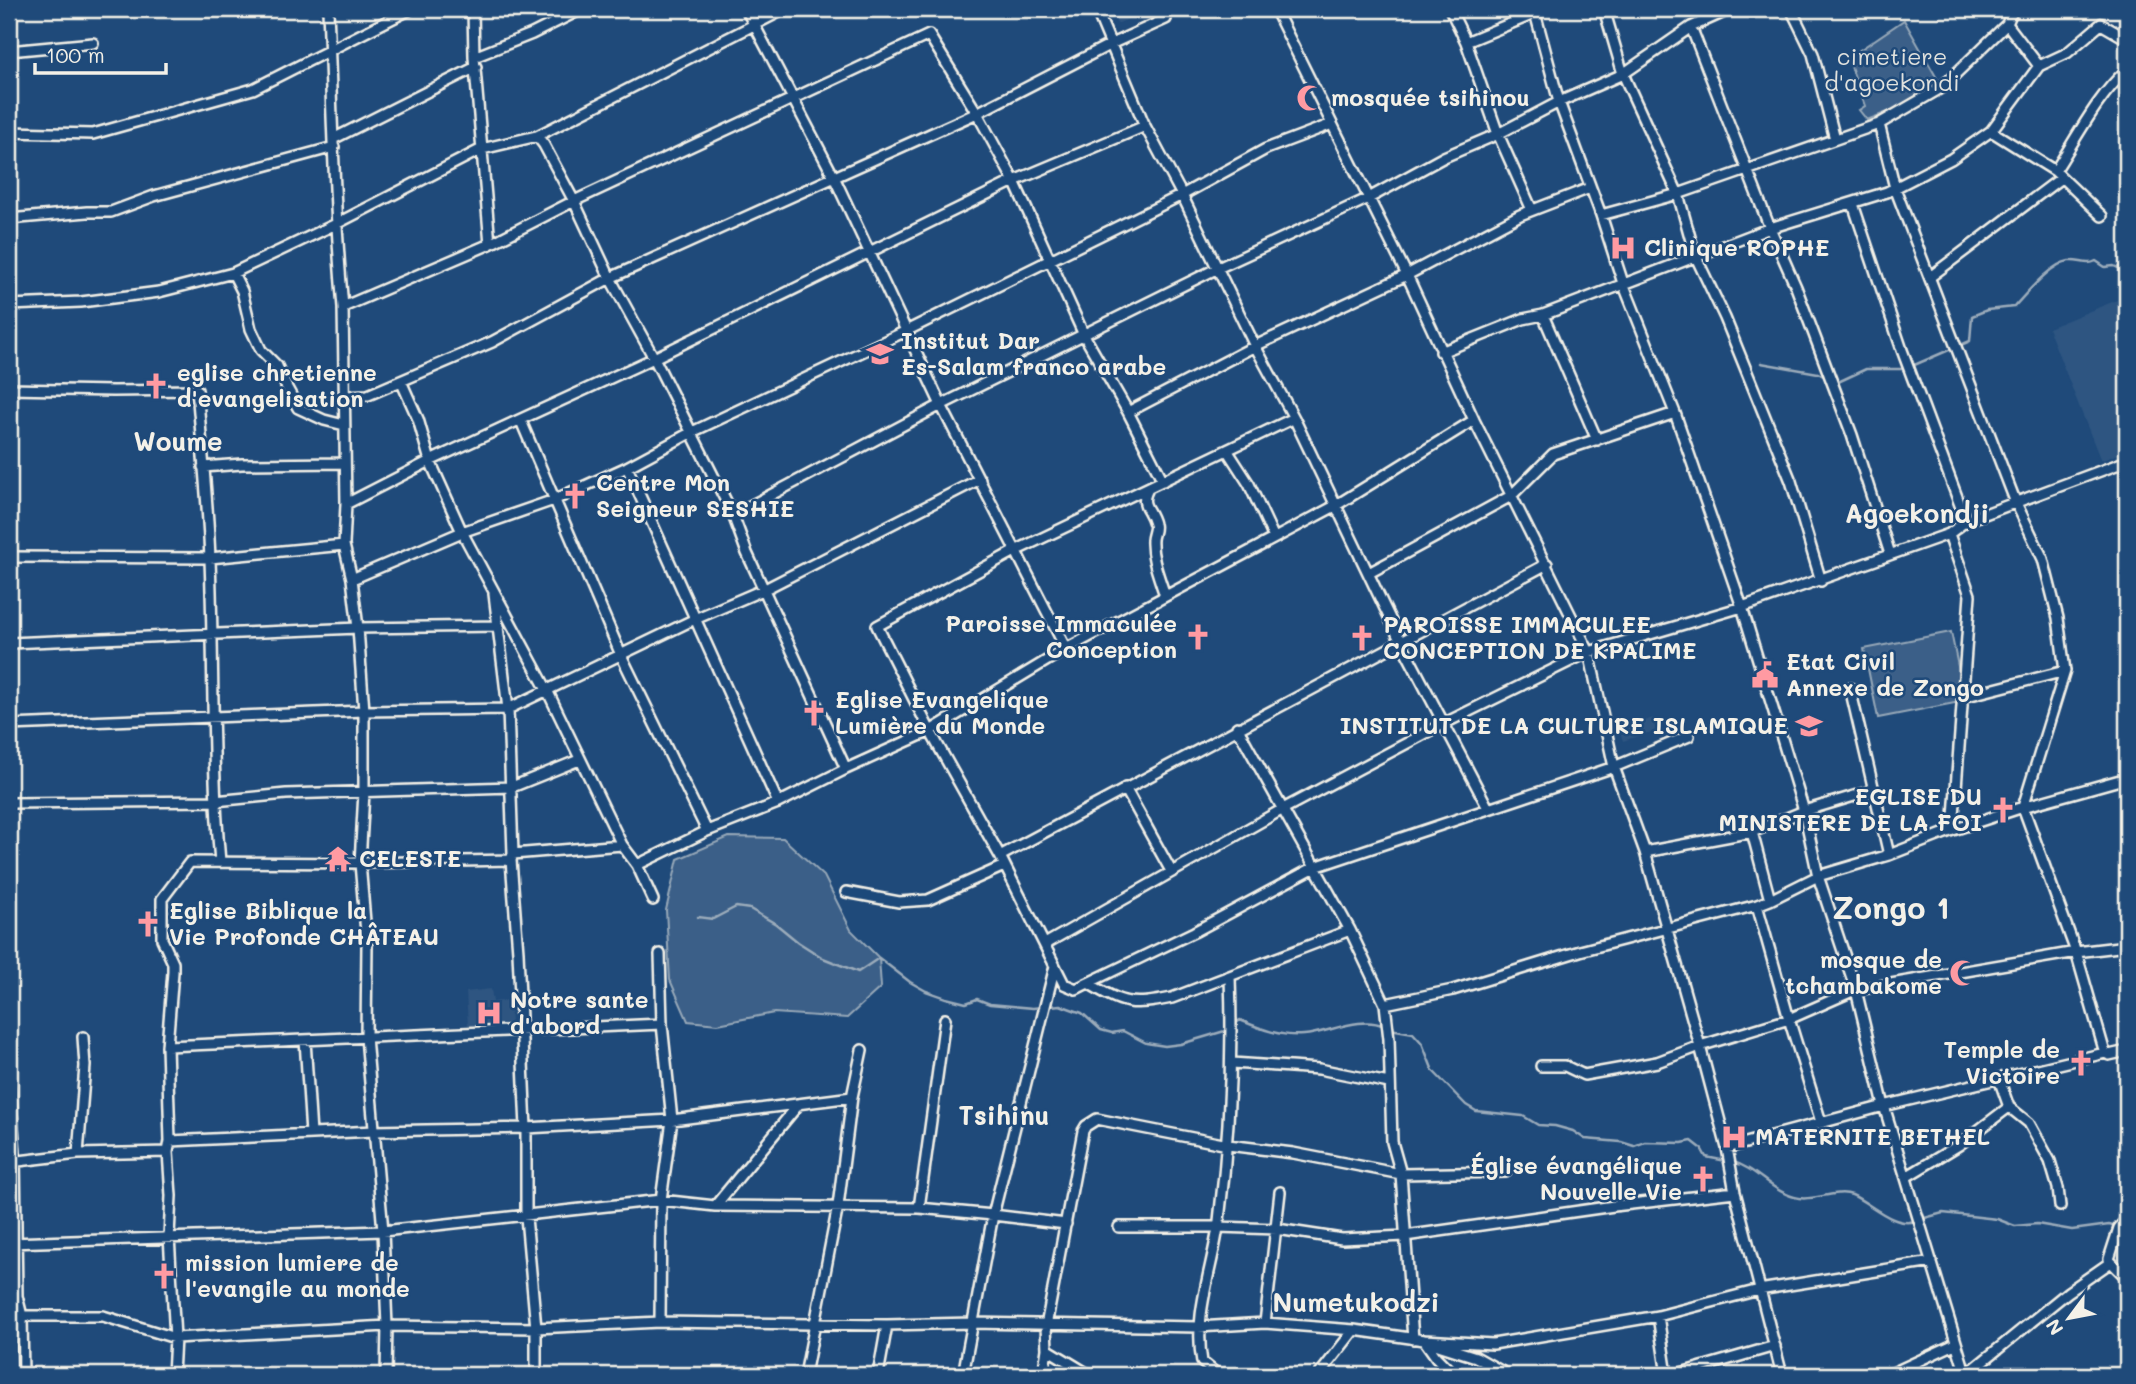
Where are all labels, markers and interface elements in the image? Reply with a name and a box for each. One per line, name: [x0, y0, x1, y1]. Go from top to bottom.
scale bar: [35, 32, 166, 76]
text: 100 m: [46, 41, 105, 68]
park label: cimetiere d'agoekondi: [1824, 41, 1960, 97]
place label: mosquée tsihinou: [1331, 82, 1530, 112]
mosque icon: mosquée tsihinou: [1295, 83, 1325, 113]
place label: Clinique ROPHE: [1644, 232, 1830, 262]
hospital icon: Clinique ROPHE: [1608, 233, 1638, 263]
place label: Institut Dar Es-Salam franco arabe: [901, 325, 1166, 381]
school or university icon: Institut Dar Es-Salam franco arabe: [865, 339, 895, 369]
place label: eglise chretienne d'evangelisation: [177, 357, 377, 413]
church icon: eglise chretienne d'evangelisation: [141, 371, 171, 401]
district label: Woume: [134, 424, 222, 458]
place label: Centre Mon Seigneur SESHIE: [596, 467, 794, 523]
church icon: Centre Mon Seigneur SESHIE: [560, 481, 590, 511]
district label: Agoekondji: [1845, 496, 1989, 530]
place label: Paroisse Immaculée Conception: [945, 608, 1177, 664]
place label: PAROISSE IMMACULEE CONCEPTION DE KPALIME: [1383, 609, 1696, 665]
church icon: Paroisse Immaculée Conception: [1183, 622, 1213, 652]
church icon: PAROISSE IMMACULEE CONCEPTION DE KPALIME: [1347, 623, 1377, 653]
place label: Etat Civil Annexe de Zongo: [1786, 646, 1984, 702]
public building icon: Etat Civil Annexe de Zongo: [1750, 660, 1780, 690]
place label: Eglise Evangelique Lumière du Monde: [835, 684, 1049, 740]
church icon: Eglise Evangelique Lumière du Monde: [799, 698, 829, 728]
place label: INSTITUT DE LA CULTURE ISLAMIQUE: [1340, 710, 1788, 740]
school or university icon: INSTITUT DE LA CULTURE ISLAMIQUE: [1794, 711, 1824, 741]
place label: EGLISE DU MINISTERE DE LA FOI: [1719, 781, 1982, 837]
church icon: EGLISE DU MINISTERE DE LA FOI: [1988, 795, 2018, 825]
place label: CELESTE: [359, 843, 462, 873]
temple icon: CELESTE: [323, 844, 353, 874]
district label: Zongo 1: [1833, 887, 1949, 927]
place label: Eglise Biblique la Vie Profonde CHÂTEAU: [169, 895, 439, 951]
church icon: Eglise Biblique la Vie Profonde CHÂTEAU: [133, 909, 163, 939]
place label: mosque de tchambakome: [1785, 944, 1942, 1000]
mosque icon: mosque de tchambakome: [1948, 958, 1978, 988]
place label: Notre sante d'abord: [510, 984, 648, 1040]
hospital icon: Notre sante d'abord: [474, 998, 504, 1028]
place label: Temple de Victoire: [1943, 1034, 2060, 1090]
church icon: Temple de Victoire: [2066, 1048, 2096, 1078]
district label: Tsihinu: [959, 1098, 1049, 1132]
place label: MATERNITE BETHEL: [1755, 1121, 1990, 1151]
hospital icon: MATERNITE BETHEL: [1719, 1122, 1749, 1152]
place label: Église évangélique Nouvelle Vie: [1470, 1150, 1682, 1206]
church icon: Église évangélique Nouvelle Vie: [1688, 1164, 1718, 1194]
place label: mission lumiere de l'evangile au monde: [185, 1247, 410, 1303]
church icon: mission lumiere de l'evangile au monde: [149, 1261, 179, 1291]
north arrow: [2035, 1282, 2104, 1352]
district label: Numetukodzi: [1273, 1285, 1439, 1319]
text: N: [2040, 1315, 2069, 1340]

